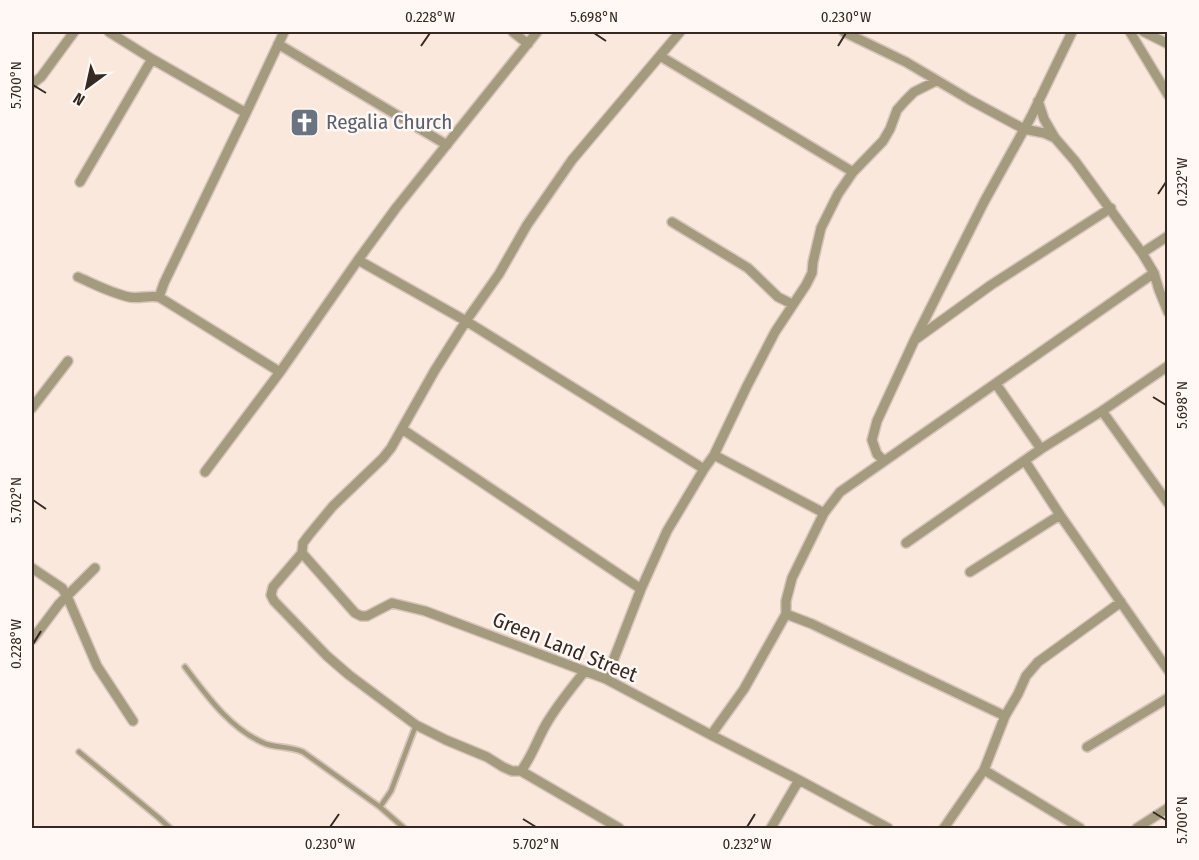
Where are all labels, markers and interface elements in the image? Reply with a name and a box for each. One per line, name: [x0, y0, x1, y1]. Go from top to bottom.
text: 0.228°W: [405, 8, 455, 26]
text: 5.698°N: [570, 8, 618, 26]
text: 0.230°W: [821, 8, 871, 26]
north arrow: [57, 57, 117, 117]
text: 5.700°N: [7, 61, 25, 109]
text: N: [70, 89, 88, 110]
church icon: Regalia Church: [289, 106, 321, 138]
place label: Regalia Church: [326, 109, 452, 135]
text: 0.232°W: [1173, 157, 1191, 207]
text: 5.698°N: [1173, 381, 1191, 429]
text: 5.702°N: [7, 477, 25, 523]
street label: Green Land Street: [489, 606, 641, 688]
text: 0.228°W: [7, 619, 25, 669]
text: 5.700°N: [1173, 796, 1191, 844]
text: 0.230°W: [305, 835, 355, 853]
text: 5.702°N: [513, 835, 559, 853]
text: 0.232°W: [722, 835, 772, 853]

